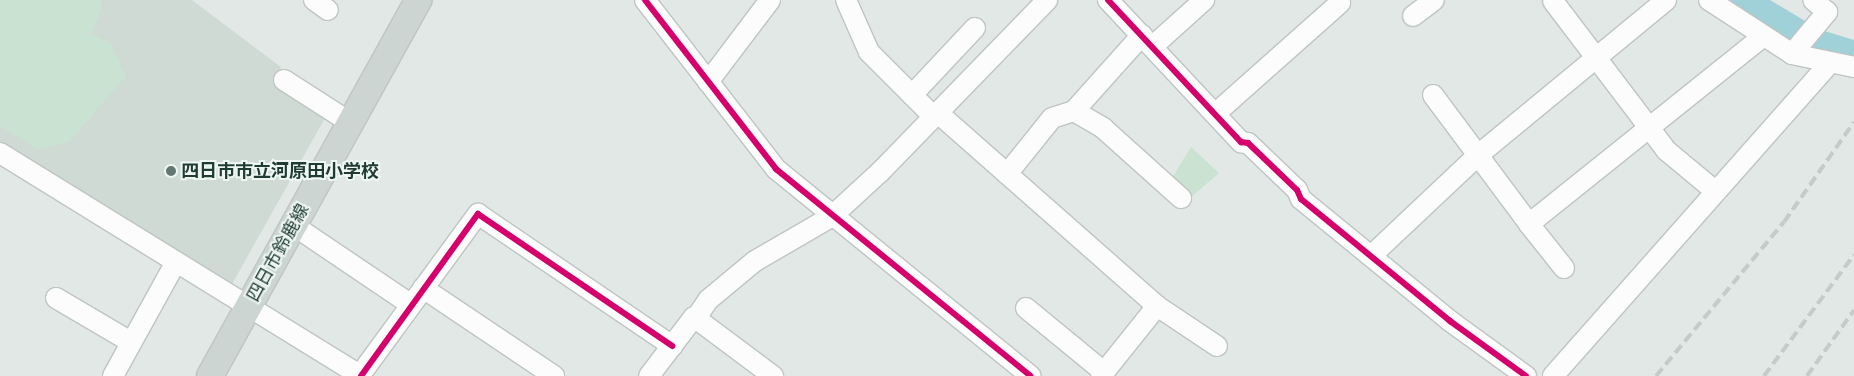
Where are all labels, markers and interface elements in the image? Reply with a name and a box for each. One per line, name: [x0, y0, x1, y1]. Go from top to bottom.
place label: 四日市市立河原田小学校: [181, 160, 379, 182]
marker: 四日市市立河原田小学校: [165, 165, 177, 177]
street label: 四日市鈴鹿線: [242, 201, 314, 305]

